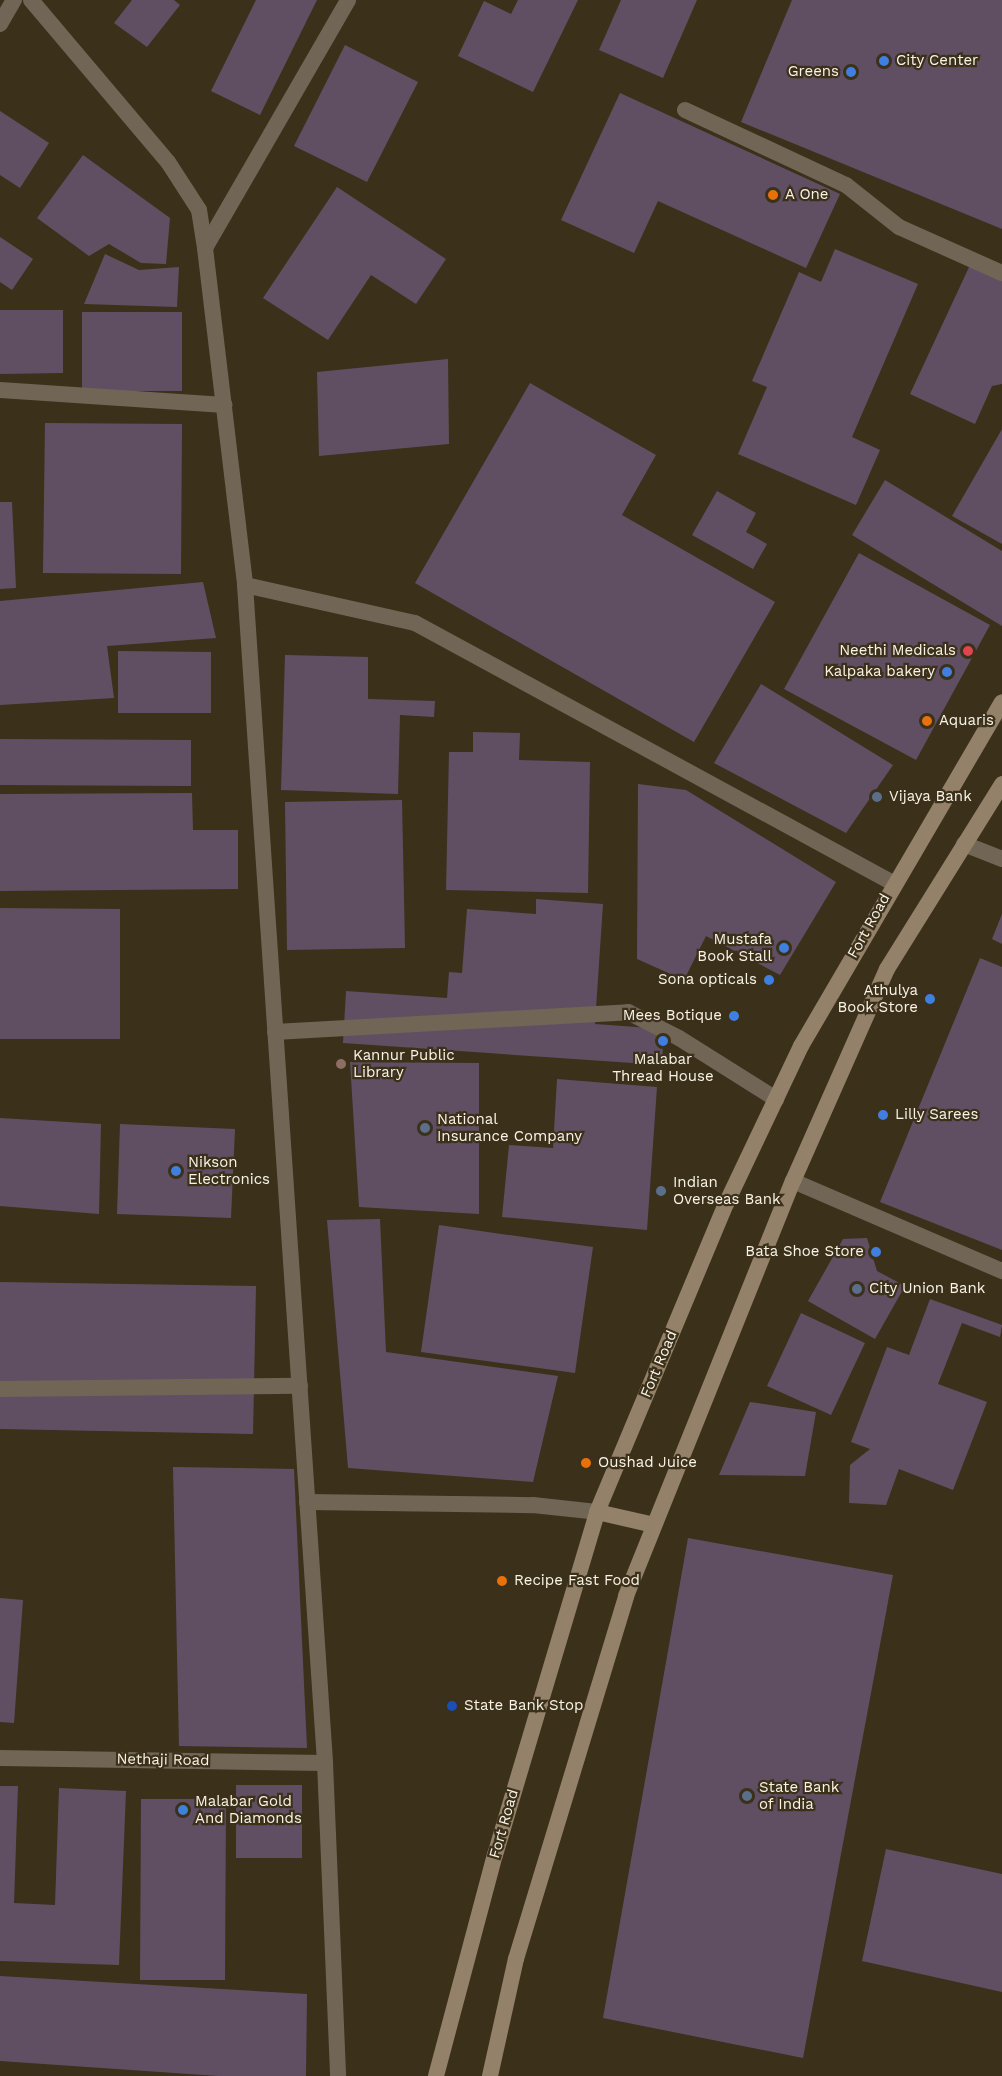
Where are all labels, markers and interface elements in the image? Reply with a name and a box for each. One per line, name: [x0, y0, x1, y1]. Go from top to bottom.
place label: City Center: [896, 52, 979, 70]
marker: City Center: [877, 54, 891, 68]
place label: Greens: [788, 63, 839, 81]
marker: Greens: [844, 65, 858, 79]
place label: A One: [785, 186, 829, 204]
marker: A One: [766, 188, 780, 202]
place label: Neethi Medicals: [839, 642, 956, 660]
marker: Neethi Medicals: [961, 644, 975, 658]
place label: Kalpaka bakery: [824, 663, 935, 681]
marker: Kalpaka bakery: [940, 665, 954, 679]
place label: Aquaris: [939, 712, 994, 730]
marker: Aquaris: [920, 714, 934, 728]
place label: Vijaya Bank: [889, 788, 972, 806]
marker: Vijaya Bank: [870, 790, 884, 804]
street label: Fort Road: [844, 891, 894, 961]
place label: Mustafa Book Stall: [697, 930, 772, 965]
marker: Mustafa Book Stall: [777, 941, 791, 955]
place label: Sona opticals: [658, 971, 757, 989]
marker: Sona opticals: [762, 973, 776, 987]
place label: Athulya Book Store: [837, 981, 918, 1016]
marker: Athulya Book Store: [923, 992, 937, 1006]
place label: Mees Botique: [623, 1007, 722, 1025]
marker: Mees Botique: [727, 1009, 741, 1023]
marker: Malabar Thread House: [656, 1034, 670, 1048]
place label: Kannur Public Library: [353, 1046, 455, 1081]
place label: Malabar Thread House: [612, 1050, 714, 1085]
marker: Kannur Public Library: [334, 1057, 348, 1071]
place label: Lilly Sarees: [895, 1106, 979, 1124]
marker: Lilly Sarees: [876, 1108, 890, 1122]
place label: National Insurance Company: [437, 1110, 582, 1145]
marker: National Insurance Company: [418, 1121, 432, 1135]
place label: Nikson Electronics: [188, 1153, 270, 1188]
marker: Nikson Electronics: [169, 1164, 183, 1178]
place label: Indian Overseas Bank: [673, 1173, 781, 1208]
marker: Indian Overseas Bank: [654, 1184, 668, 1198]
place label: Bata Shoe Store: [745, 1243, 864, 1261]
marker: Bata Shoe Store: [869, 1245, 883, 1259]
place label: City Union Bank: [869, 1280, 986, 1298]
marker: City Union Bank: [850, 1282, 864, 1296]
street label: Fort Road: [637, 1328, 681, 1400]
place label: Oushad Juice: [598, 1454, 697, 1472]
marker: Oushad Juice: [579, 1456, 593, 1470]
place label: Recipe Fast Food: [514, 1572, 640, 1590]
marker: Recipe Fast Food: [495, 1574, 509, 1588]
place label: State Bank Stop: [464, 1697, 584, 1715]
marker: State Bank Stop: [445, 1699, 459, 1713]
street label: Nethaji Road: [116, 1750, 210, 1770]
place label: State Bank of India: [759, 1778, 839, 1813]
street label: Fort Road: [486, 1787, 522, 1861]
marker: State Bank of India: [740, 1789, 754, 1803]
place label: Malabar Gold And Diamonds: [195, 1792, 302, 1827]
marker: Malabar Gold And Diamonds: [176, 1803, 190, 1817]

